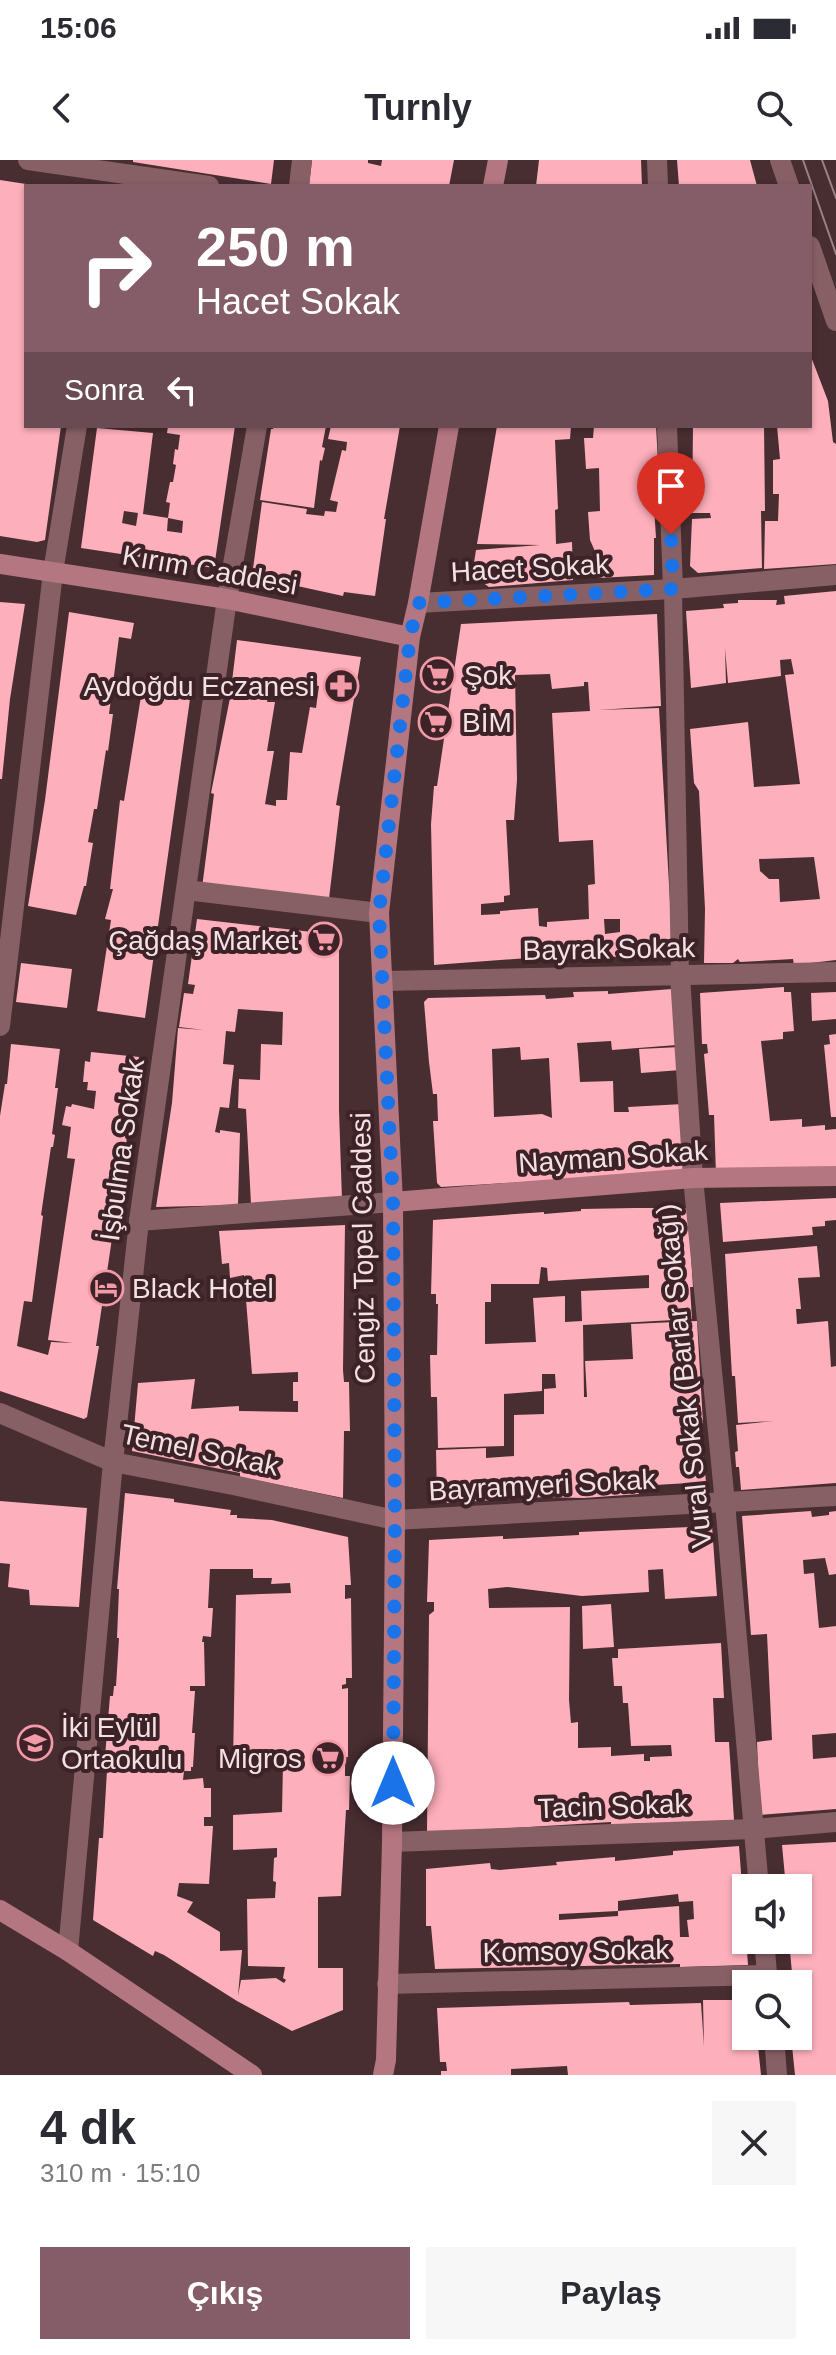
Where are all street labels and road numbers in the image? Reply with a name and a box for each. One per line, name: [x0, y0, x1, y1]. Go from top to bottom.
street label: Kırım Caddesi: [120, 539, 300, 601]
street label: Hacet Sokak: [450, 548, 611, 588]
street label: Bayrak Sokak: [522, 932, 697, 966]
street label: İşbulma Sokak: [94, 1056, 150, 1243]
street label: Cengiz Topel Caddesi: [345, 1112, 381, 1384]
street label: Nayman Sokak: [517, 1135, 710, 1179]
street label: Vural Sokak (Barlar Sokağı): [651, 1202, 717, 1550]
street label: Temel Sokak: [118, 1418, 283, 1482]
street label: Bayramyeri Sokak: [428, 1464, 657, 1506]
street label: Tacin Sokak: [537, 1788, 690, 1824]
street label: Komsoy Sokak: [482, 1934, 671, 1968]

